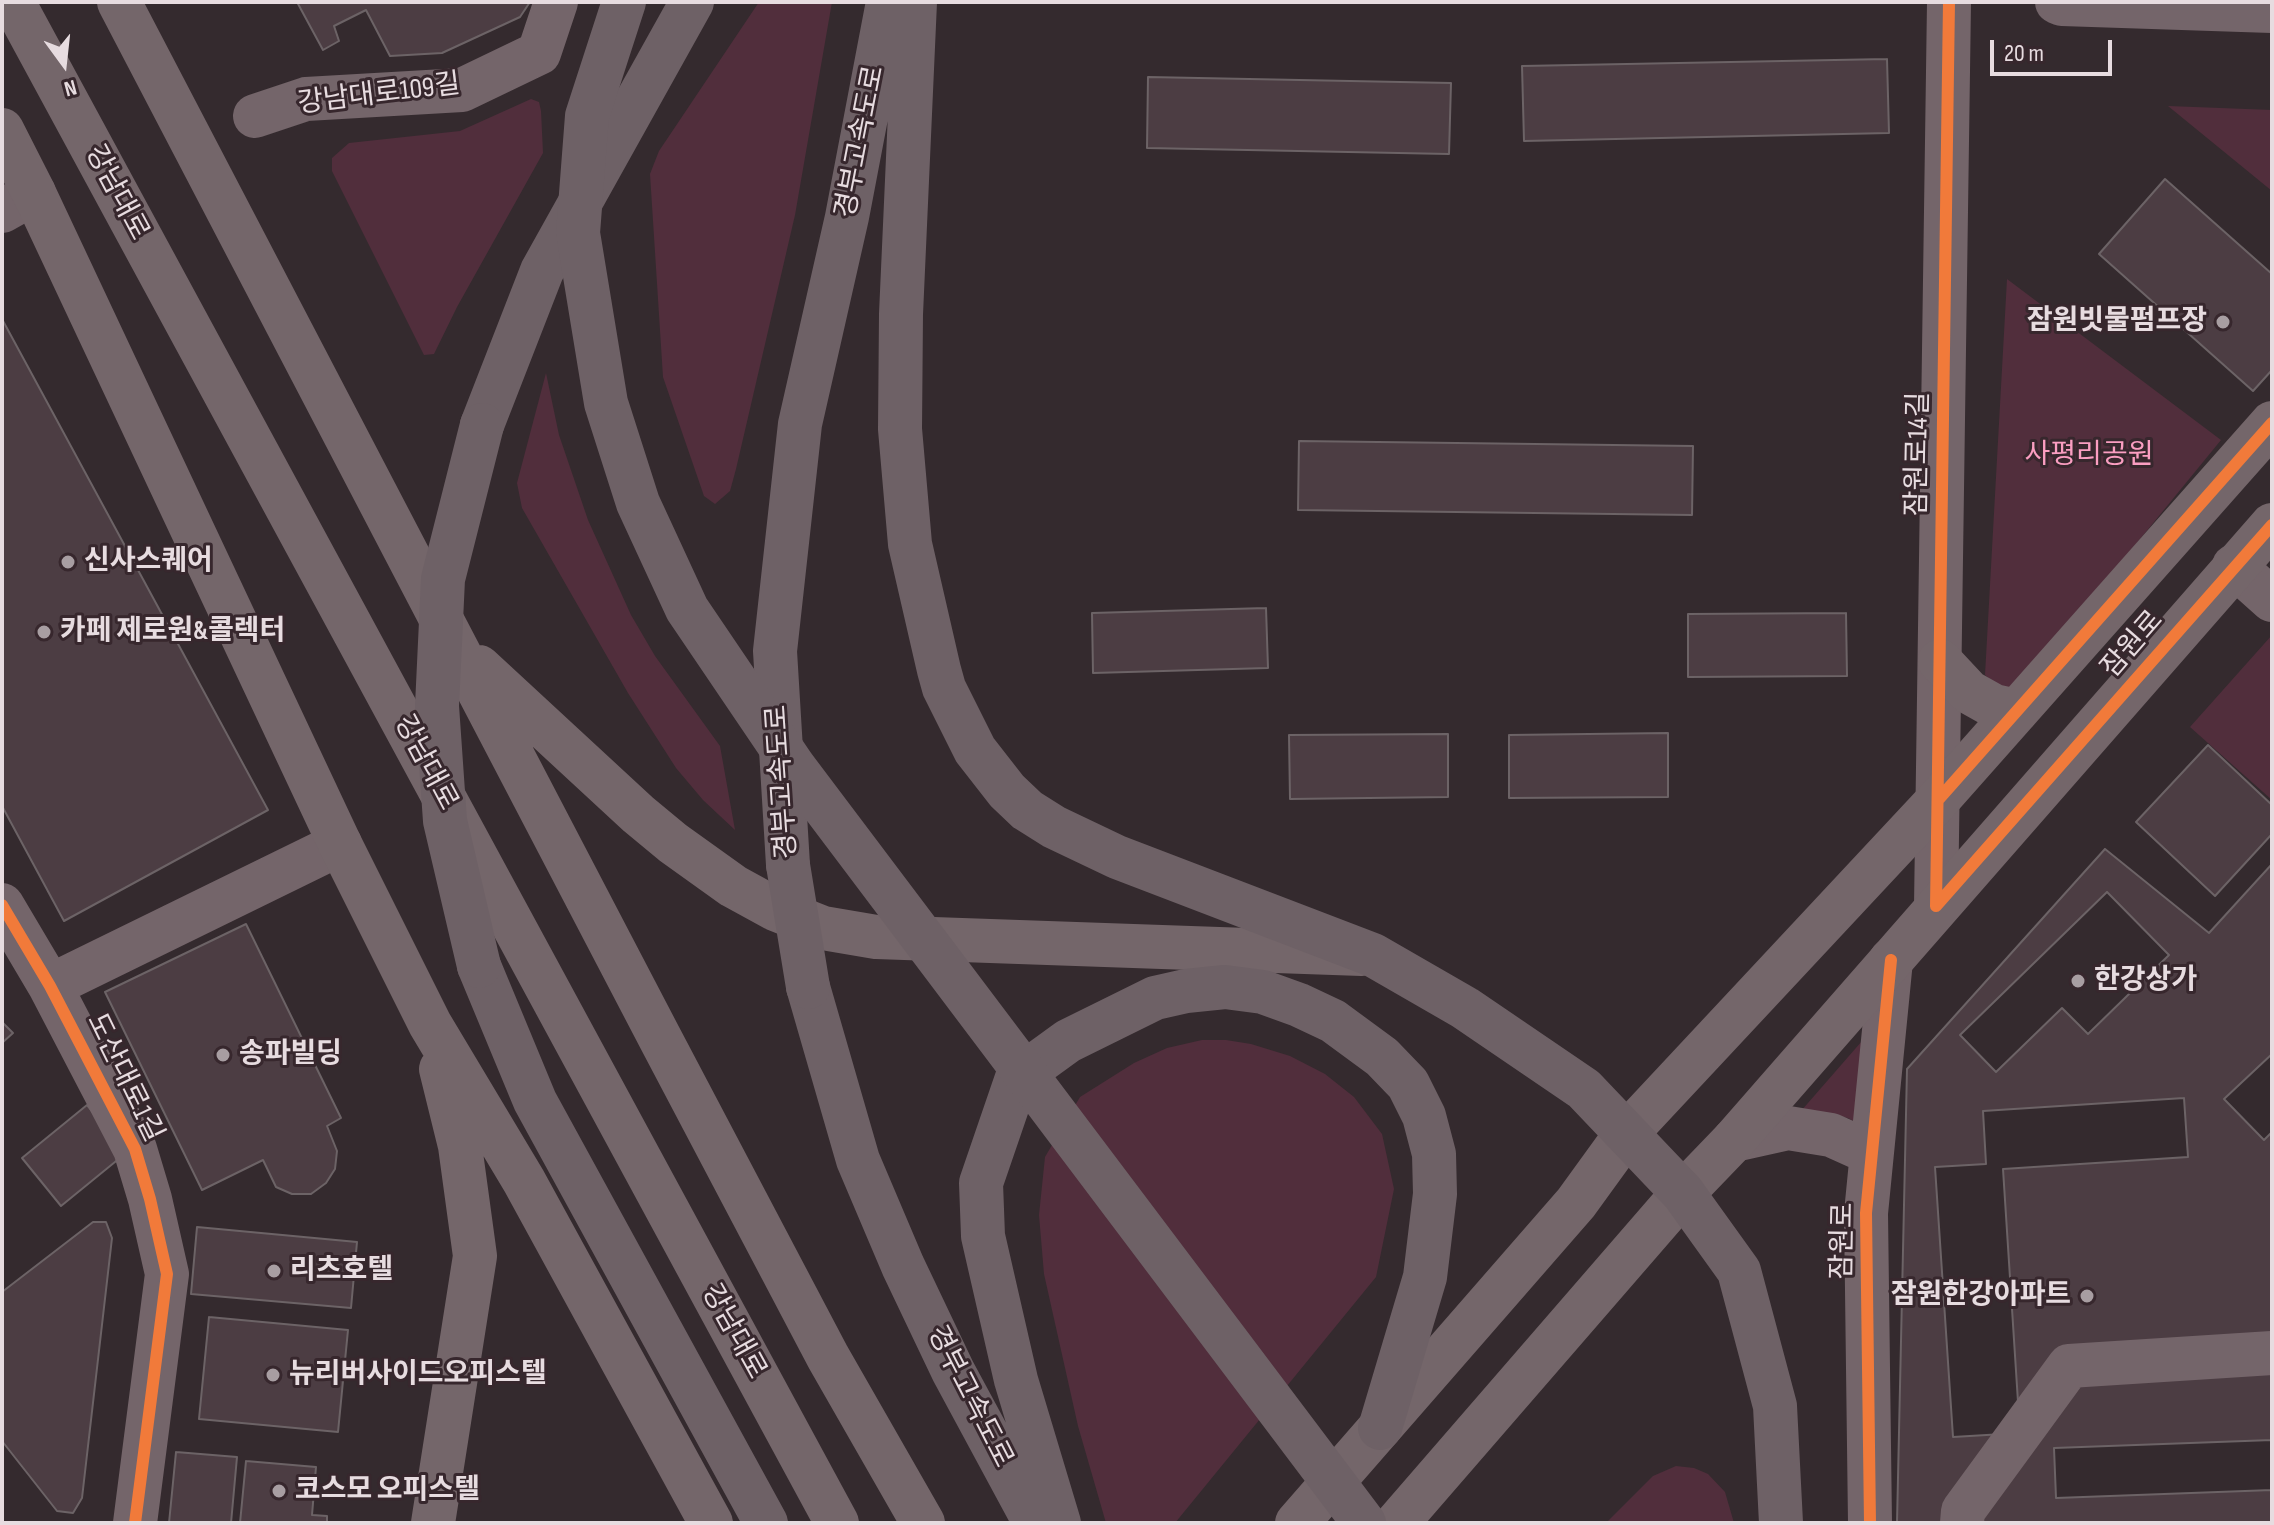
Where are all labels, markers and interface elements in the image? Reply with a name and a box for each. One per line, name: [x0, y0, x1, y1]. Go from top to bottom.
north arrow: [24, 24, 104, 104]
scale bar: [1994, 24, 2116, 74]
text: 20 m: [2004, 39, 2044, 68]
street label: 경부고속도로: [830, 63, 892, 221]
street label: 강남대로109길: [296, 68, 462, 122]
text: N: [61, 73, 80, 102]
street label: 강남대로: [77, 140, 155, 246]
place label: 잠원빗물펌프장: [2027, 305, 2207, 339]
marker: 잠원빗물펌프장: [2214, 313, 2232, 331]
street label: 잠원로14길: [1901, 391, 1937, 517]
park label: 사평리공원: [2025, 439, 2153, 473]
place label: 신사스퀘어: [84, 545, 213, 579]
marker: 신사스퀘어: [59, 553, 77, 571]
street label: 잠원로: [2095, 605, 2171, 685]
place label: 카페 제로원&콜렉터: [60, 615, 285, 649]
marker: 카페 제로원&콜렉터: [35, 623, 53, 641]
street label: 경부고속도로: [761, 704, 805, 860]
street label: 강남대로: [386, 710, 464, 816]
place label: 한강상가: [2094, 964, 2197, 998]
marker: 한강상가: [2069, 972, 2087, 990]
street label: 도산대로1길: [79, 1008, 169, 1148]
place label: 송파빌딩: [239, 1038, 342, 1072]
marker: 송파빌딩: [214, 1046, 232, 1064]
street label: 잠원로: [1827, 1202, 1861, 1280]
place label: 리츠호텔: [290, 1254, 393, 1288]
marker: 리츠호텔: [265, 1262, 283, 1280]
street label: 강남대로: [693, 1279, 773, 1385]
place label: 잠원한강아파트: [1891, 1279, 2071, 1313]
marker: 잠원한강아파트: [2078, 1287, 2096, 1305]
street label: 경부고속도로: [919, 1321, 1019, 1473]
place label: 뉴리버사이드오피스텔: [289, 1358, 547, 1392]
marker: 뉴리버사이드오피스텔: [264, 1366, 282, 1384]
place label: 코스모 오피스텔: [295, 1474, 480, 1508]
marker: 코스모 오피스텔: [270, 1482, 288, 1500]

